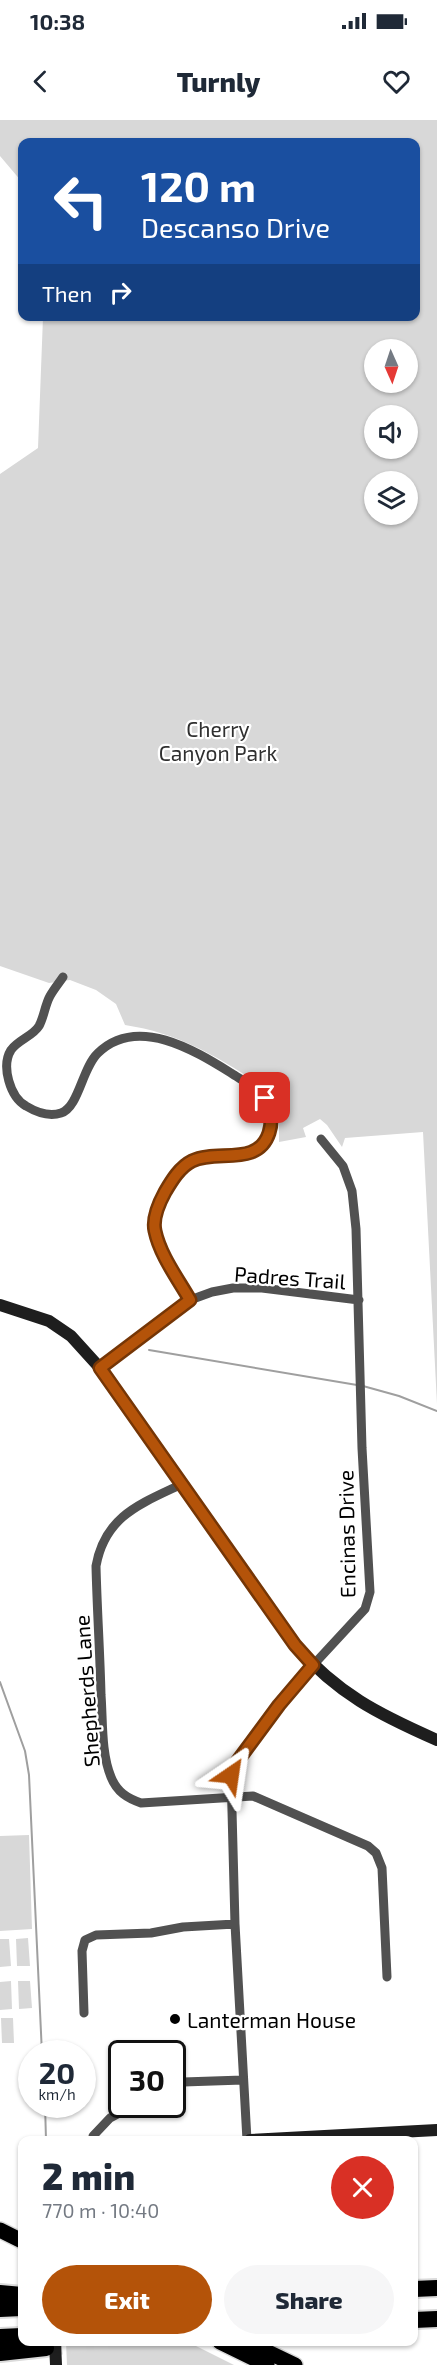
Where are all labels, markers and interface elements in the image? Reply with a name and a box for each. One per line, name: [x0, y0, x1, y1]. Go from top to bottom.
text: 10:38: [30, 8, 85, 34]
icon: back: [24, 65, 57, 98]
text: Turnly: [177, 65, 260, 97]
icon: heart: [380, 65, 413, 98]
text: 120 m: [141, 160, 256, 210]
icon: left: [42, 162, 120, 240]
text: Descanso Drive: [141, 211, 330, 243]
icon: right: [104, 276, 137, 309]
text: Then: [42, 280, 92, 306]
north arrow: [364, 339, 418, 393]
map controls: [364, 339, 418, 525]
button: sound: [364, 405, 418, 459]
button: layers: [364, 471, 418, 525]
park label: Cherry Canyon Park: [159, 716, 278, 765]
pin: [239, 1072, 290, 1123]
icon: arrive: [248, 1081, 281, 1114]
street label: Padres Trail: [233, 1261, 347, 1293]
street label: Encinas Drive: [332, 1470, 360, 1598]
street label: Shepherds Lane: [68, 1614, 104, 1768]
position arrow: [199, 1743, 263, 1807]
place label: Lanterman House: [187, 2007, 356, 2032]
marker: Lanterman House: [168, 2012, 182, 2026]
speed limit sign: 30: [108, 2040, 186, 2118]
text: 20: [39, 2054, 75, 2090]
text: km/h: [38, 2085, 76, 2103]
text: 2 min: [42, 2154, 135, 2197]
button: close: [331, 2156, 394, 2219]
text: 770 m · 10:40: [42, 2198, 159, 2222]
button: Exit: [42, 2265, 212, 2334]
button: Share: [224, 2265, 394, 2334]

